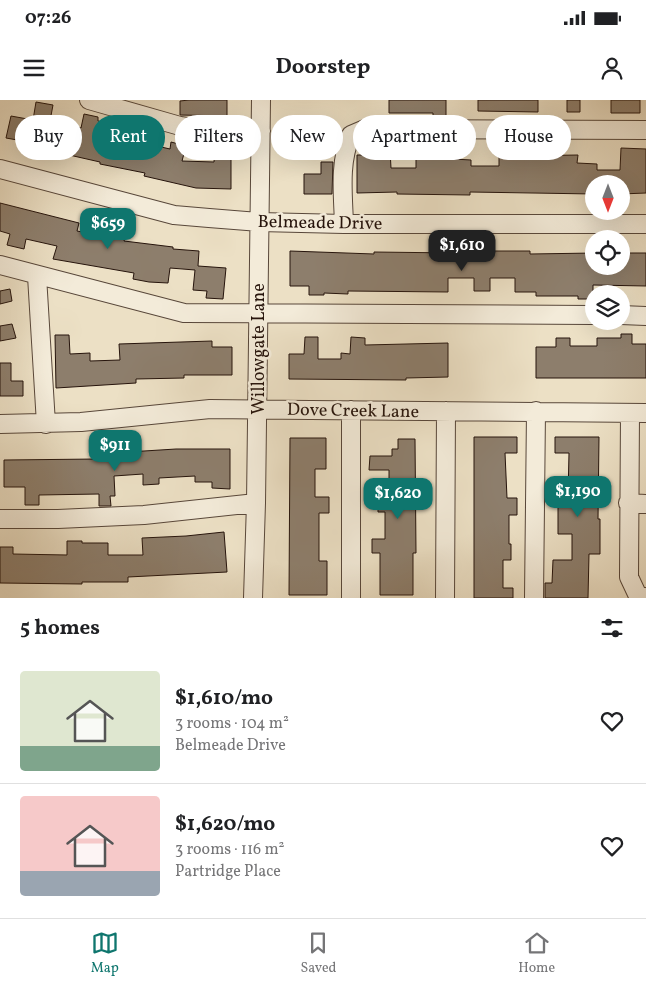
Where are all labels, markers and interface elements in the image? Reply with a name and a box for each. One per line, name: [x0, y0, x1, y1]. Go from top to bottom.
text: 07:26: [25, 5, 72, 31]
text: Doorstep: [276, 52, 370, 83]
icon: menu: [20, 54, 48, 82]
icon: person: [598, 54, 626, 82]
chip: Buy: [15, 115, 82, 160]
chip: Rent: [92, 115, 165, 160]
chip: Filters: [175, 115, 261, 160]
chip: New: [271, 115, 343, 160]
chip: Apartment: [353, 115, 476, 160]
chip: House: [486, 115, 571, 160]
north arrow: [585, 175, 630, 220]
map controls: [585, 175, 630, 330]
pin: $659: [78, 208, 138, 250]
street label: Belmeade Drive: [257, 210, 383, 237]
text: $659: [91, 213, 125, 235]
pin: $1,610: [421, 230, 503, 272]
button: locate: [585, 230, 630, 275]
text: $1,610: [439, 235, 485, 257]
street label: Willowgate Lane: [247, 283, 272, 415]
button: layers: [585, 285, 630, 330]
street label: Dove Creek Lane: [287, 398, 419, 425]
pin: $911: [85, 430, 145, 472]
text: $911: [100, 435, 130, 457]
pin: $1,190: [537, 476, 619, 518]
pin: $1,620: [357, 478, 439, 520]
text: $1,190: [555, 481, 601, 503]
text: $1,620: [375, 483, 421, 505]
text: 5 homes: [20, 614, 100, 643]
icon: filters: [598, 614, 626, 642]
text: $1,610/mo: [175, 684, 273, 713]
icon: home: [60, 691, 120, 751]
icon: heart: [598, 707, 626, 735]
text: 3 rooms · 104 m²: [175, 713, 289, 735]
text: Belmeade Drive: [175, 735, 286, 757]
text: $1,620/mo: [175, 810, 275, 839]
icon: home: [60, 816, 120, 876]
icon: heart: [598, 832, 626, 860]
text: 3 rooms · 116 m²: [175, 839, 284, 861]
text: Partridge Place: [175, 861, 281, 883]
tab: Map: [91, 929, 119, 978]
tab: Saved: [300, 929, 337, 978]
tab: Home: [518, 929, 555, 978]

